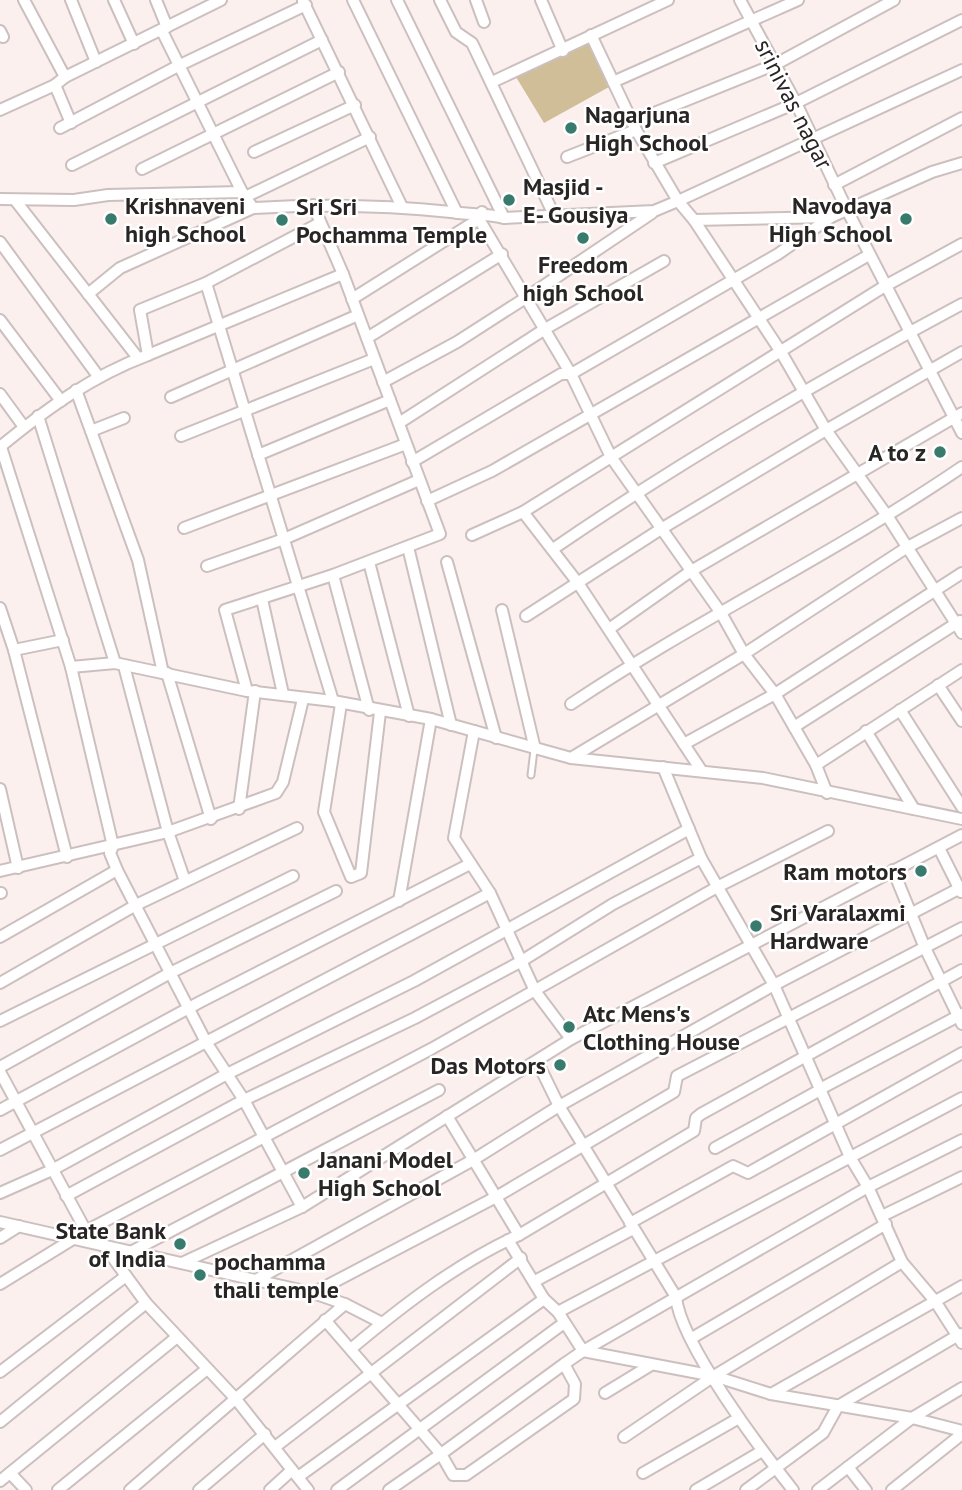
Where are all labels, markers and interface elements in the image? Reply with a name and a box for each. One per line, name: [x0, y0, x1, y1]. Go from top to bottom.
street label: srinivas nagar: [748, 34, 840, 174]
place label: Nagarjuna High School: [585, 99, 709, 158]
marker: Nagarjuna High School: [563, 120, 579, 136]
place label: Masjid - E- Gousiya: [523, 171, 628, 230]
place label: Krishnaveni high School: [125, 190, 247, 249]
place label: Navodaya High School: [769, 190, 893, 249]
place label: Sri Sri Pochamma Temple: [296, 191, 487, 250]
marker: Masjid - E- Gousiya: [501, 192, 517, 208]
marker: Krishnaveni high School: [103, 211, 119, 227]
marker: Navodaya High School: [898, 211, 914, 227]
marker: Sri Sri Pochamma Temple: [274, 212, 290, 228]
marker: Freedom high School: [575, 230, 591, 246]
place label: Freedom high School: [523, 249, 644, 308]
place label: A to z: [868, 437, 926, 468]
marker: A to z: [932, 444, 948, 460]
place label: Ram motors: [783, 856, 907, 887]
marker: Ram motors: [913, 863, 929, 879]
place label: Sri Varalaxmi Hardware: [770, 897, 906, 956]
marker: Sri Varalaxmi Hardware: [748, 918, 764, 934]
place label: Atc Mens's Clothing House: [583, 998, 740, 1057]
marker: Atc Mens's Clothing House: [561, 1019, 577, 1035]
place label: Das Motors: [431, 1050, 546, 1081]
marker: Das Motors: [552, 1057, 568, 1073]
place label: Janani Model High School: [317, 1144, 454, 1203]
marker: Janani Model High School: [296, 1165, 312, 1181]
place label: State Bank of India: [56, 1215, 166, 1274]
marker: State Bank of India: [172, 1236, 188, 1252]
place label: pochamma thali temple: [214, 1246, 339, 1305]
marker: pochamma thali temple: [192, 1267, 208, 1283]

